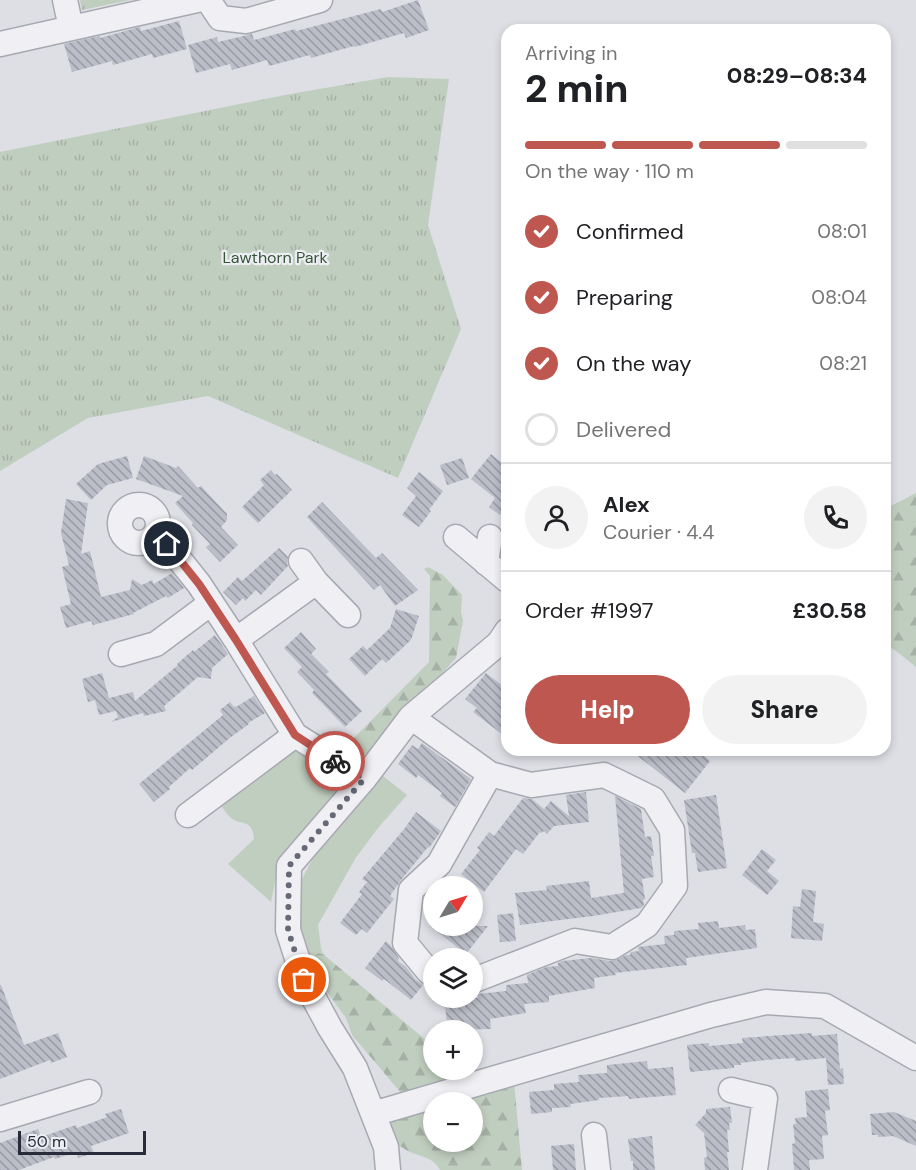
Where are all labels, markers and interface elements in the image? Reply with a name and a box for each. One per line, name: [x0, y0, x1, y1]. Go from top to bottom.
text: Arriving in: [525, 40, 617, 66]
text: 08:29–08:34: [727, 61, 867, 90]
text: 2 min: [525, 63, 629, 114]
text: On the way · 110 m: [525, 158, 694, 184]
icon: check: [525, 215, 558, 248]
text: Confirmed: [576, 217, 684, 246]
text: 08:01: [817, 218, 867, 244]
park label: Lawthorn Park: [222, 247, 328, 268]
icon: check: [525, 281, 558, 314]
text: Preparing: [576, 283, 673, 312]
text: 08:04: [811, 284, 867, 310]
icon: check: [525, 347, 558, 380]
text: On the way: [576, 349, 691, 378]
text: 08:21: [819, 350, 867, 376]
text: Delivered: [576, 415, 671, 444]
button: person: [525, 486, 588, 549]
button: phone: [804, 486, 867, 549]
text: Alex: [603, 490, 650, 519]
pin: [141, 518, 192, 569]
text: Courier · 4.4: [603, 519, 714, 545]
icon: home: [150, 527, 183, 560]
text: Order #1997: [525, 596, 653, 625]
text: £30.58: [792, 596, 867, 625]
button: Help: [525, 675, 690, 744]
button: Share: [702, 675, 867, 744]
courier: [305, 731, 365, 791]
icon: bike: [319, 745, 352, 778]
north arrow: [423, 876, 483, 936]
map controls: [423, 876, 483, 1152]
button: layers: [423, 948, 483, 1008]
pin: [278, 954, 329, 1005]
icon: bag: [287, 963, 320, 996]
button: +: [423, 1020, 483, 1080]
button: −: [423, 1092, 483, 1152]
scale bar: [18, 1128, 146, 1156]
text: 50 m: [27, 1131, 66, 1152]

